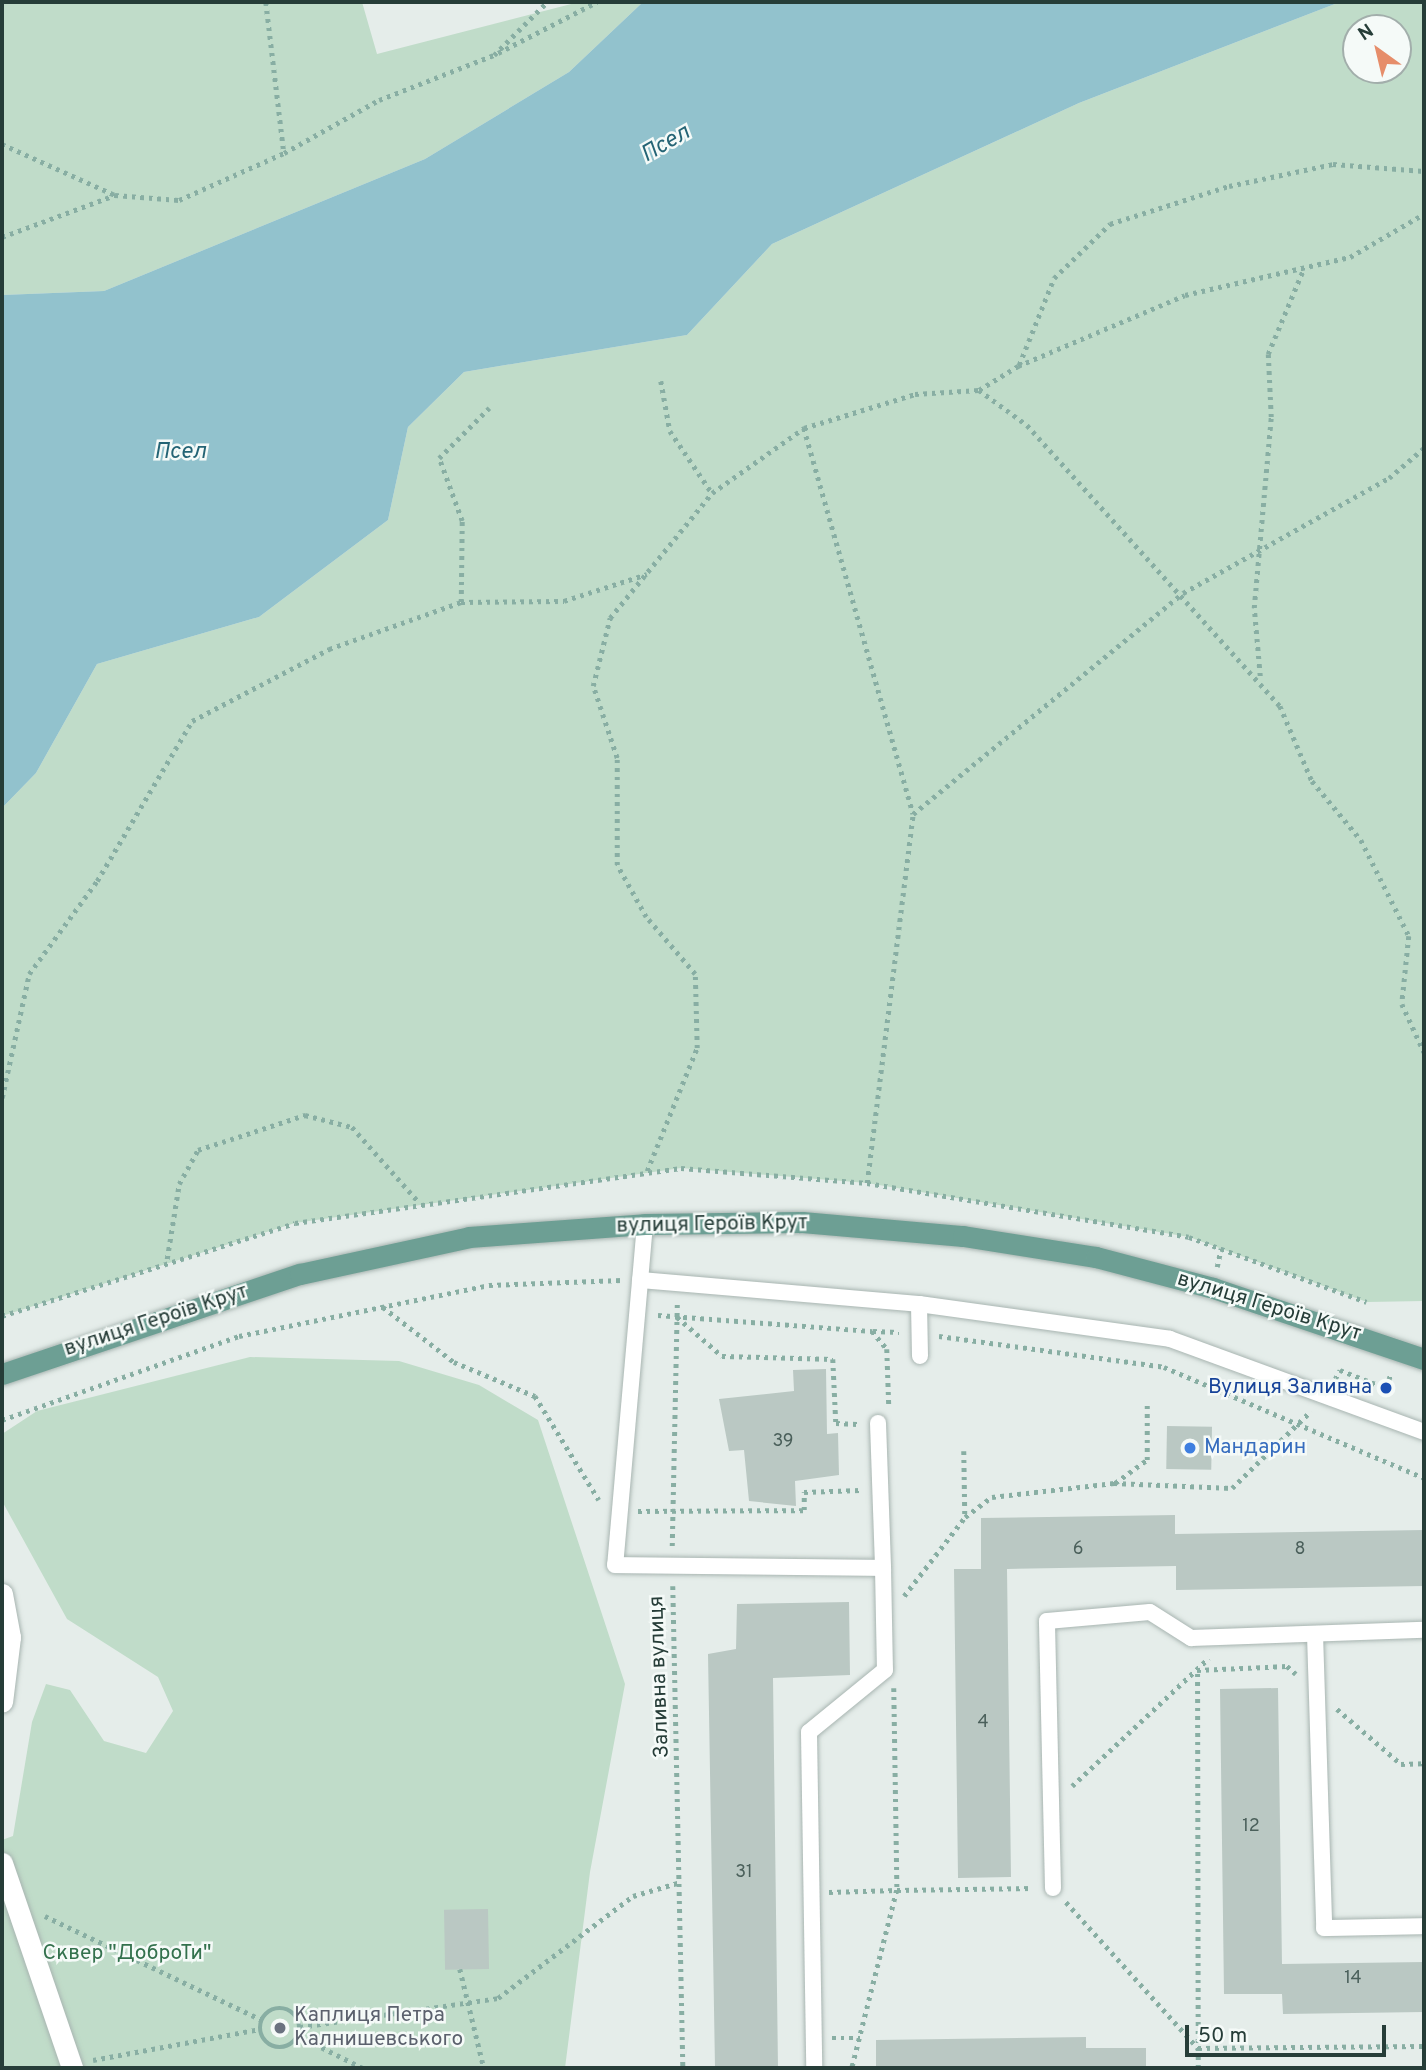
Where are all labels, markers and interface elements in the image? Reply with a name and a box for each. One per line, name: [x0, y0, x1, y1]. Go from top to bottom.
north arrow: [1342, 14, 1412, 84]
text: N: [1354, 19, 1379, 47]
water label: Псел: [637, 120, 695, 170]
water label: Псел: [154, 439, 206, 467]
street label: вулиця Героїв Крут: [616, 1211, 808, 1239]
street label: вулиця Героїв Крут: [1174, 1267, 1364, 1347]
street label: вулиця Героїв Крут: [61, 1279, 251, 1363]
place label: Вулиця Заливна: [1208, 1375, 1372, 1401]
marker: Вулиця Заливна: [1378, 1380, 1394, 1396]
house number: 39: [772, 1431, 794, 1453]
place label: Мандарин: [1204, 1435, 1306, 1461]
marker: Мандарин: [1182, 1440, 1198, 1456]
house number: 6: [1073, 1539, 1083, 1561]
house number: 8: [1295, 1539, 1305, 1561]
street label: Заливна вулиця: [645, 1595, 675, 1759]
house number: 4: [977, 1712, 989, 1734]
house number: 12: [1242, 1816, 1260, 1838]
house number: 31: [735, 1862, 753, 1884]
park label: Сквер "ДоброТи": [43, 1941, 211, 1967]
house number: 14: [1344, 1968, 1362, 1990]
place label: Каплиця Петра Калнишевського: [294, 2003, 463, 2053]
scale bar: [1188, 2010, 1389, 2054]
marker: Каплиця Петра Калнишевського: [272, 2020, 288, 2036]
text: 50 m: [1198, 2023, 1247, 2050]

